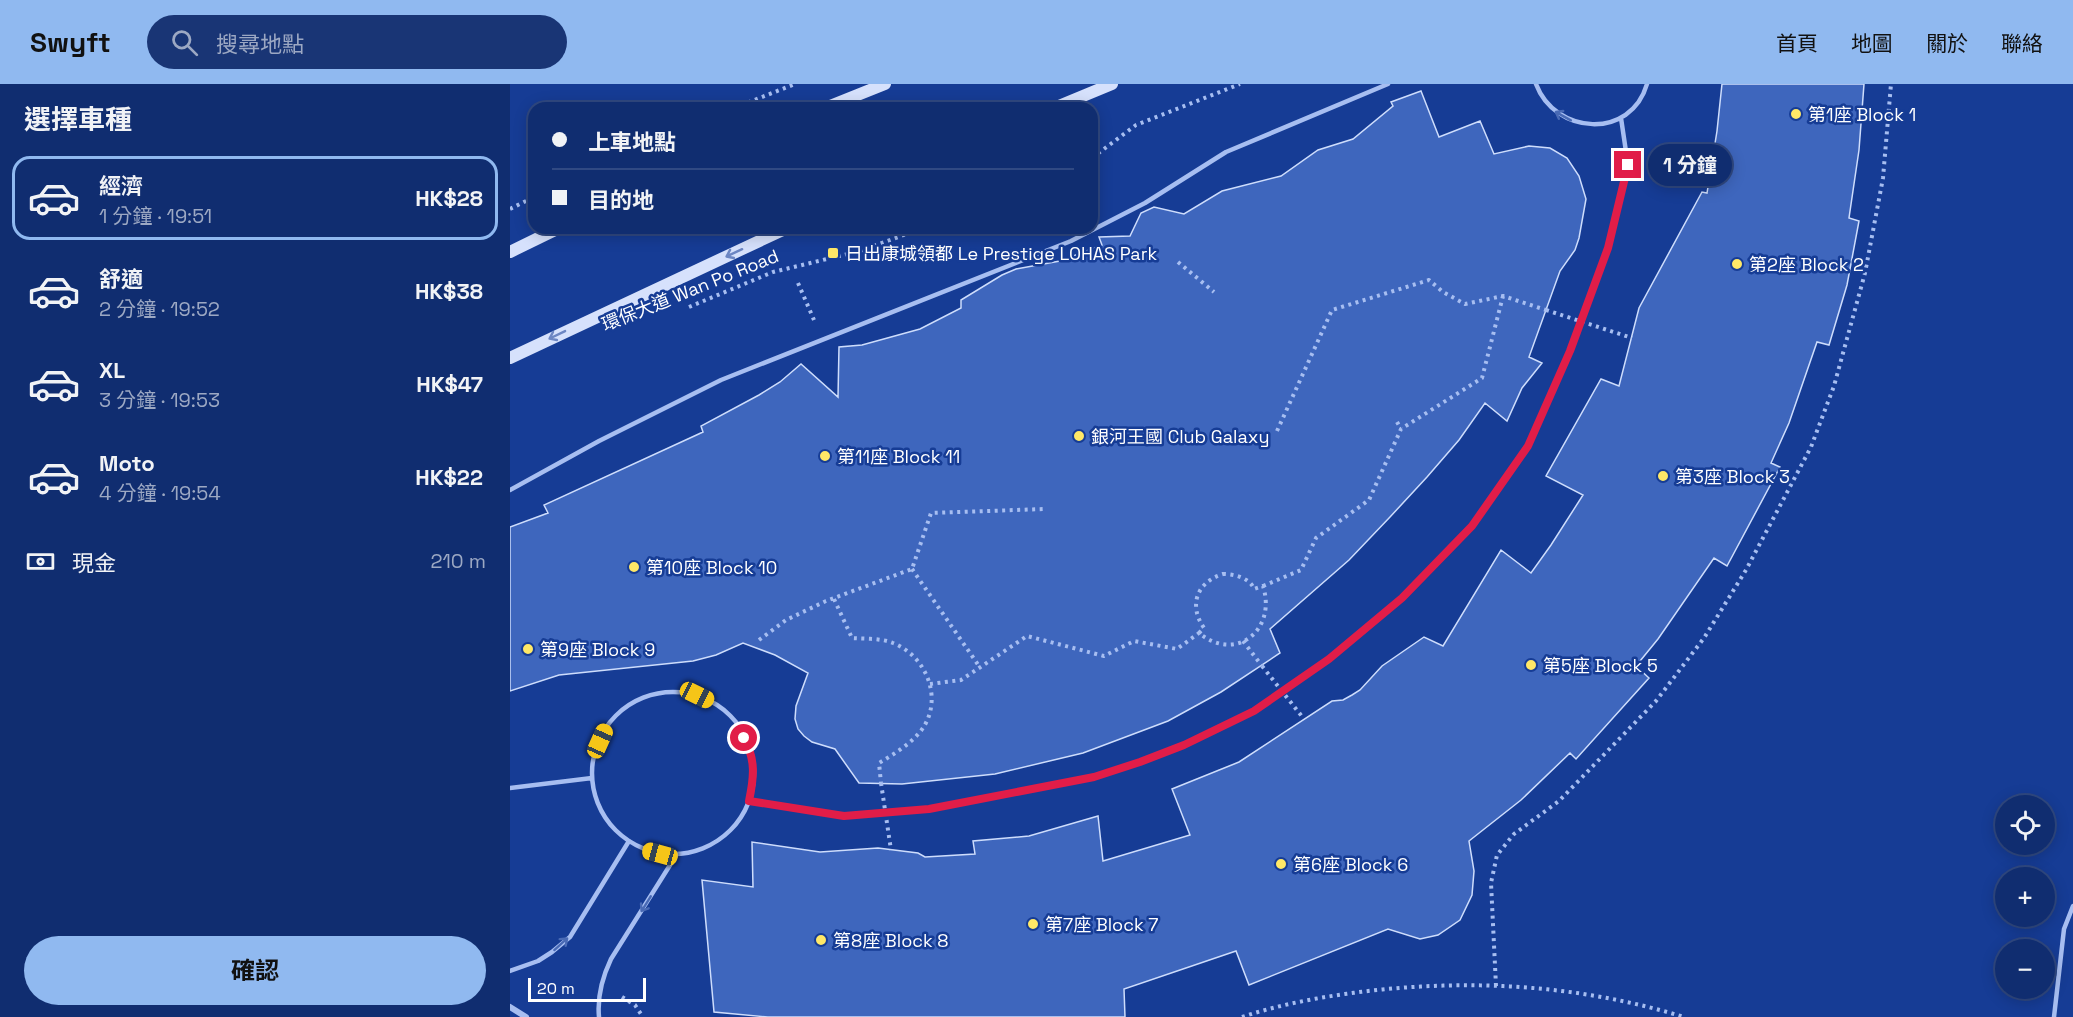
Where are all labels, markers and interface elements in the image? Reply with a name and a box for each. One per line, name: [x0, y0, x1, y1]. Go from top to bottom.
search box: [147, 15, 567, 69]
text: Swyft: [30, 24, 111, 60]
icon: search: [168, 26, 201, 59]
text: 搜尋地點: [216, 30, 304, 58]
text: 首頁: [1776, 30, 1818, 57]
text: 地圖: [1851, 30, 1893, 57]
text: 關於: [1926, 30, 1968, 57]
text: 聯絡: [2001, 30, 2043, 57]
text: 選擇車種: [24, 102, 132, 137]
place label: 第1座 Block 1: [1808, 103, 1916, 126]
marker: 第1座 Block 1: [1789, 107, 1803, 121]
one-way arrow: [1555, 110, 1572, 122]
text: 上車地點: [588, 128, 676, 156]
callout: 1 分鐘: [1649, 144, 1733, 186]
route end: [1614, 151, 1641, 178]
text: 1 分鐘: [1663, 152, 1717, 178]
icon: car: [27, 171, 81, 225]
text: 經濟: [99, 172, 143, 200]
text: HK$28: [415, 184, 483, 212]
text: 目的地: [588, 186, 654, 214]
text: 1 分鐘 · 19:51: [99, 203, 212, 229]
place label: 日出康城領都 Le Prestige LOHAS Park: [845, 242, 1157, 265]
street label: 環保大道 Wan Po Road: [598, 244, 782, 336]
marker: 日出康城領都 Le Prestige LOHAS Park: [826, 246, 840, 260]
one-way arrow: [725, 247, 743, 259]
place label: 第2座 Block 2: [1749, 253, 1864, 276]
marker: 第2座 Block 2: [1730, 257, 1744, 271]
icon: car: [27, 264, 81, 318]
text: 舒適: [99, 265, 143, 293]
text: HK$38: [415, 277, 483, 305]
text: 2 分鐘 · 19:52: [99, 296, 220, 322]
one-way arrow: [549, 330, 567, 341]
text: XL: [99, 356, 125, 384]
icon: car: [27, 357, 81, 411]
text: HK$47: [416, 370, 483, 398]
text: 3 分鐘 · 19:53: [99, 387, 220, 413]
place label: 銀河王國 Club Galaxy: [1091, 425, 1270, 448]
marker: 銀河王國 Club Galaxy: [1072, 429, 1086, 443]
place label: 第11座 Block 11: [837, 445, 960, 468]
text: Moto: [99, 449, 155, 477]
marker: 第11座 Block 11: [818, 449, 832, 463]
icon: car: [27, 450, 81, 504]
text: HK$22: [415, 463, 483, 491]
place label: 第3座 Block 3: [1675, 465, 1790, 488]
marker: 第3座 Block 3: [1656, 469, 1670, 483]
text: 4 分鐘 · 19:54: [99, 480, 221, 506]
icon: cash: [24, 545, 57, 578]
text: 210 m: [430, 548, 486, 574]
text: 現金: [72, 549, 116, 577]
place label: 第10座 Block 10: [646, 556, 777, 579]
marker: 第10座 Block 10: [627, 560, 641, 574]
place label: 第9座 Block 9: [540, 638, 655, 661]
marker: 第9座 Block 9: [521, 642, 535, 656]
place label: 第5座 Block 5: [1543, 654, 1658, 677]
marker: 第5座 Block 5: [1524, 658, 1538, 672]
car: [677, 679, 717, 711]
car: [584, 721, 616, 761]
route start: [730, 724, 757, 751]
map controls: [1995, 795, 2055, 999]
button: locate: [1995, 795, 2055, 855]
car: [640, 841, 680, 867]
place label: 第6座 Block 6: [1293, 853, 1408, 876]
marker: 第6座 Block 6: [1274, 857, 1288, 871]
button: +: [1995, 867, 2055, 927]
one-way arrow: [639, 895, 651, 912]
place label: 第7座 Block 7: [1045, 913, 1158, 936]
marker: 第7座 Block 7: [1026, 917, 1040, 931]
place label: 第8座 Block 8: [833, 929, 949, 952]
marker: 第8座 Block 8: [814, 933, 828, 947]
button: 確認: [24, 936, 486, 1005]
one-way arrow: [553, 937, 568, 951]
button: −: [1995, 939, 2055, 999]
scale bar: [528, 975, 646, 1002]
text: 20 m: [537, 978, 575, 999]

